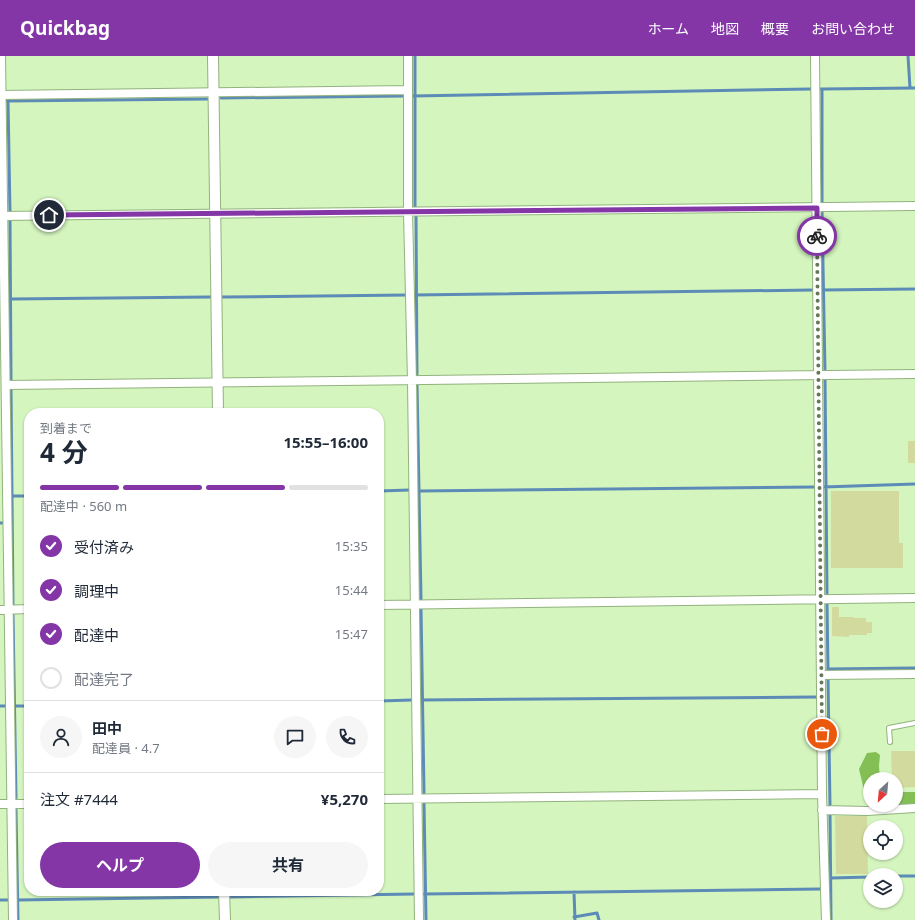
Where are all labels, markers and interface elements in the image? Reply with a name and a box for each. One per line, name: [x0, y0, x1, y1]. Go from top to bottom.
text: Quickbag: [20, 15, 110, 41]
text: ホーム: [647, 19, 689, 38]
text: 地図: [711, 19, 739, 38]
text: 概要: [761, 19, 789, 38]
text: お問い合わせ: [811, 19, 895, 38]
pin: [32, 198, 66, 232]
icon: home: [38, 204, 60, 226]
courier: [797, 216, 837, 256]
icon: bike: [806, 225, 828, 247]
text: 到着まで: [40, 419, 92, 437]
text: 15:55–16:00: [283, 432, 368, 452]
text: 4 分: [40, 434, 88, 470]
text: 配達中 · 560 m: [40, 497, 127, 515]
icon: check: [40, 535, 62, 557]
text: 受付済み: [74, 537, 134, 557]
text: 15:35: [335, 537, 368, 555]
icon: check: [40, 579, 62, 601]
text: 調理中: [74, 581, 119, 601]
text: 15:44: [335, 581, 368, 599]
icon: check: [40, 623, 62, 645]
text: 配達中: [74, 625, 119, 645]
text: 15:47: [335, 625, 368, 643]
text: 配達完了: [74, 669, 134, 689]
button: person: [40, 716, 82, 758]
button: chat: [274, 716, 316, 758]
button: phone: [326, 716, 368, 758]
pin: [805, 717, 839, 751]
text: 田中: [92, 718, 122, 738]
icon: bag: [811, 723, 833, 745]
text: 配達員 · 4.7: [92, 739, 160, 757]
north arrow: [863, 772, 903, 812]
map controls: [863, 772, 903, 908]
text: 注文 #7444: [40, 789, 118, 809]
text: ¥5,270: [321, 789, 368, 809]
button: locate: [863, 820, 903, 860]
button: ヘルプ: [40, 842, 200, 888]
button: 共有: [208, 842, 368, 888]
button: layers: [863, 868, 903, 908]

